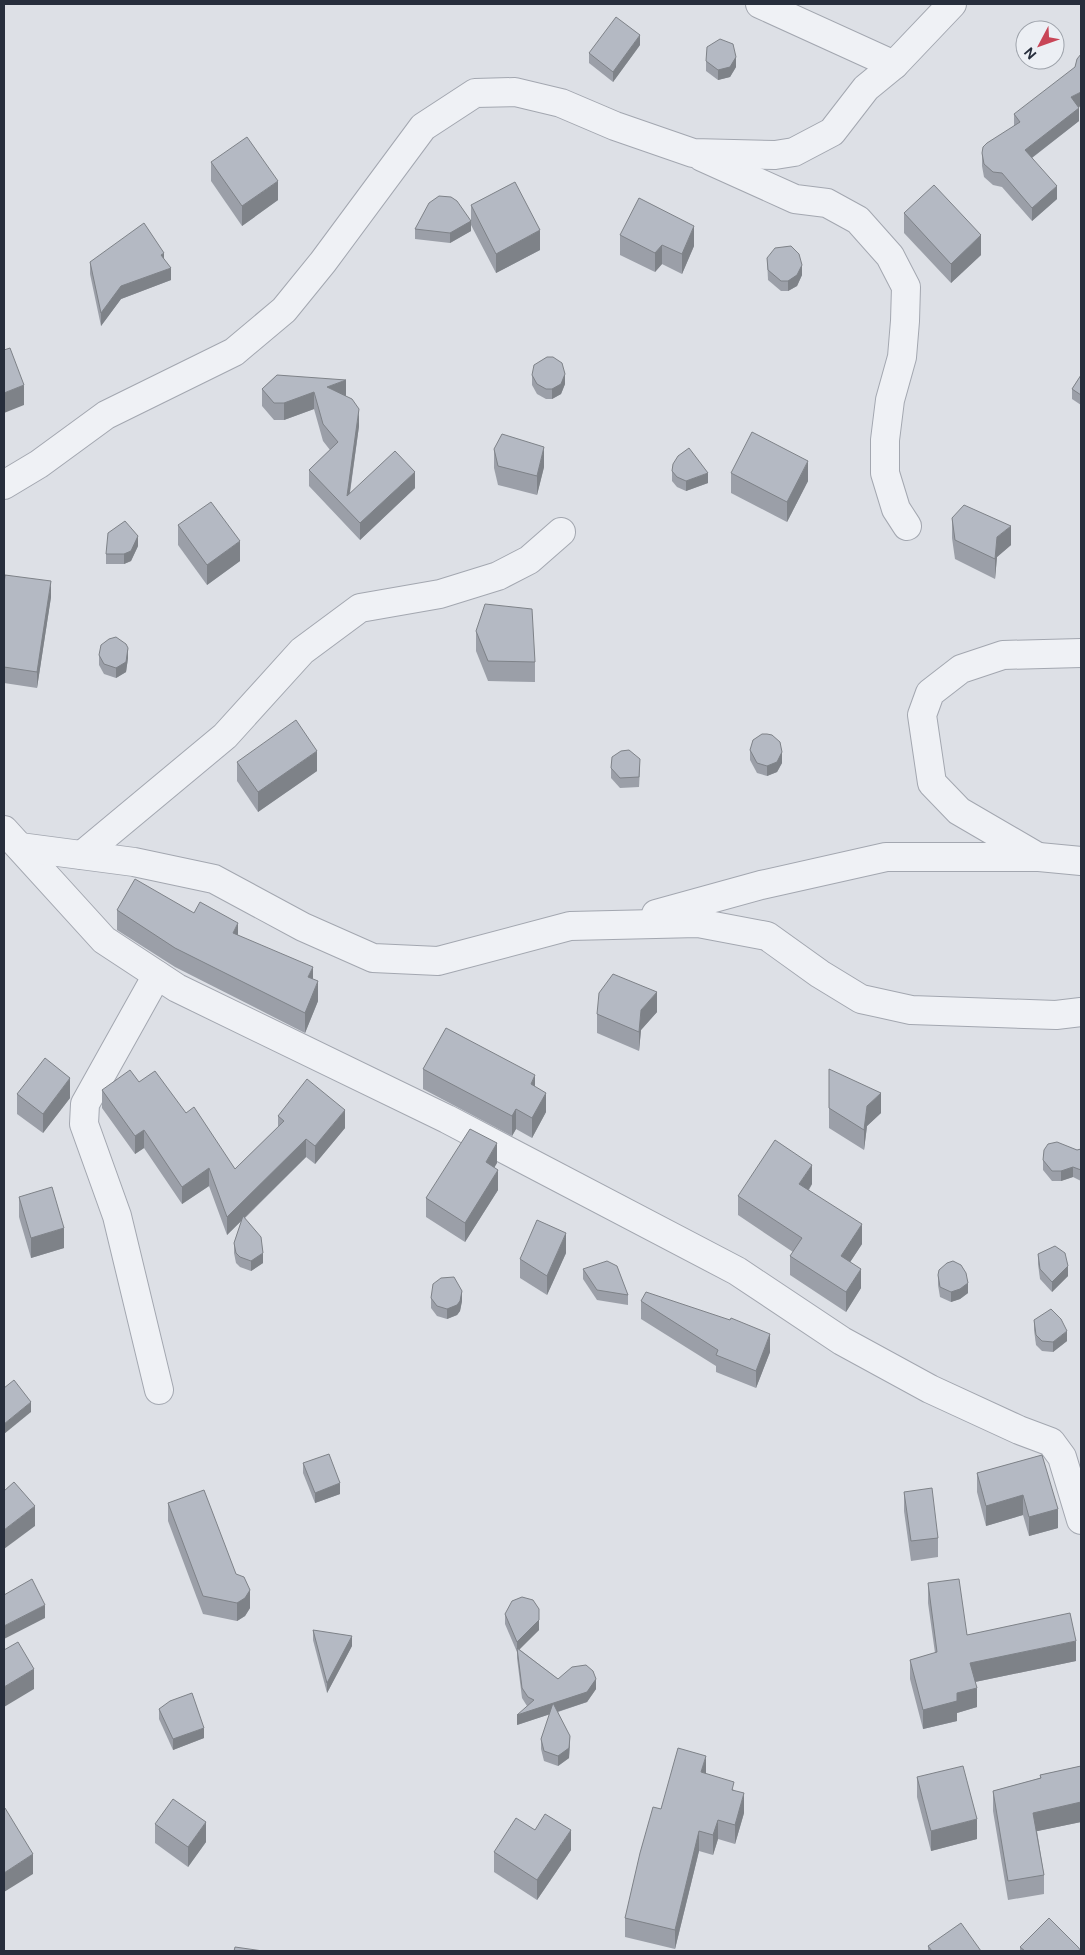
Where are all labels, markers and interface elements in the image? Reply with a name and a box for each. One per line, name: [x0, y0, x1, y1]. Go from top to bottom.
north arrow: [1015, 20, 1065, 70]
text: N: [1020, 44, 1040, 63]

